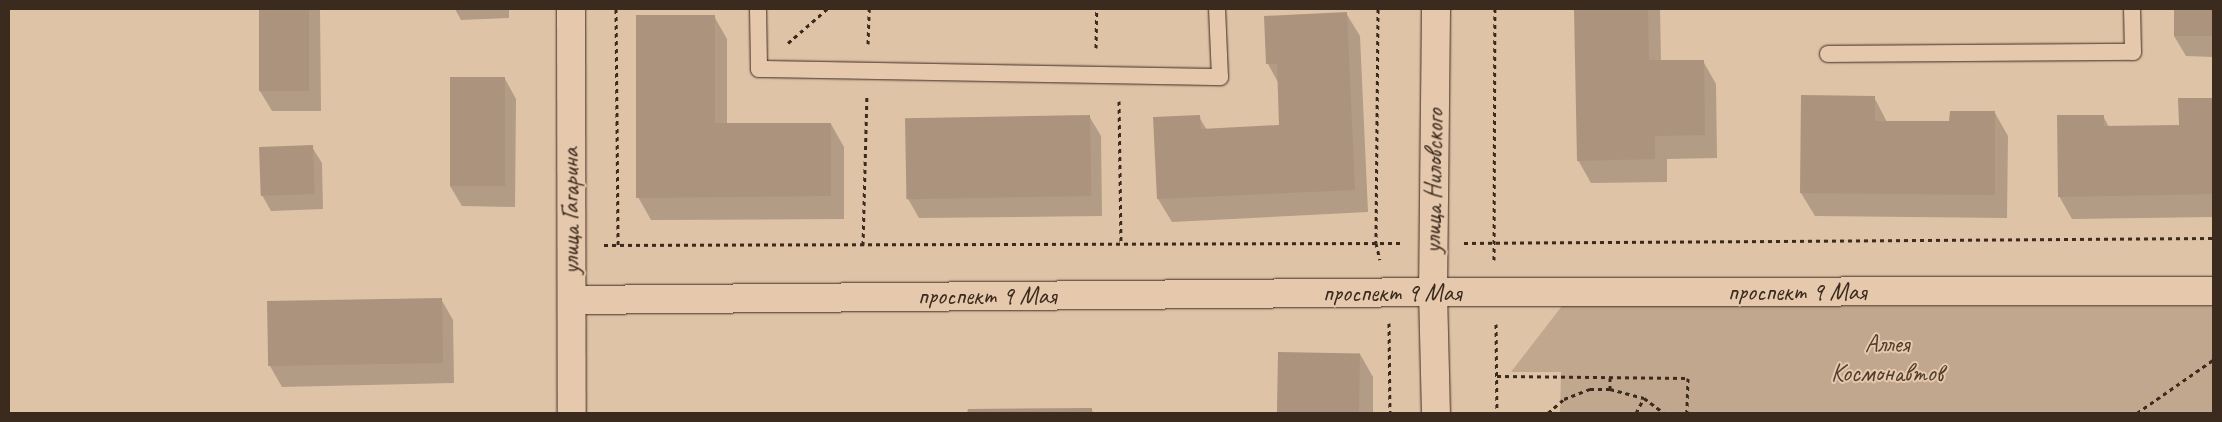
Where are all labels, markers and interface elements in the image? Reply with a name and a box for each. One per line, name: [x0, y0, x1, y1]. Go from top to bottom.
street label: улица Ниловского: [1418, 108, 1450, 254]
street label: улица Гагарина: [556, 147, 586, 275]
street label: проспект 9 Мая: [1728, 277, 1866, 307]
street label: проспект 9 Мая: [1323, 278, 1461, 308]
street label: проспект 9 Мая: [918, 281, 1056, 311]
park label: Аллея Космонавтов: [1831, 330, 1943, 389]

